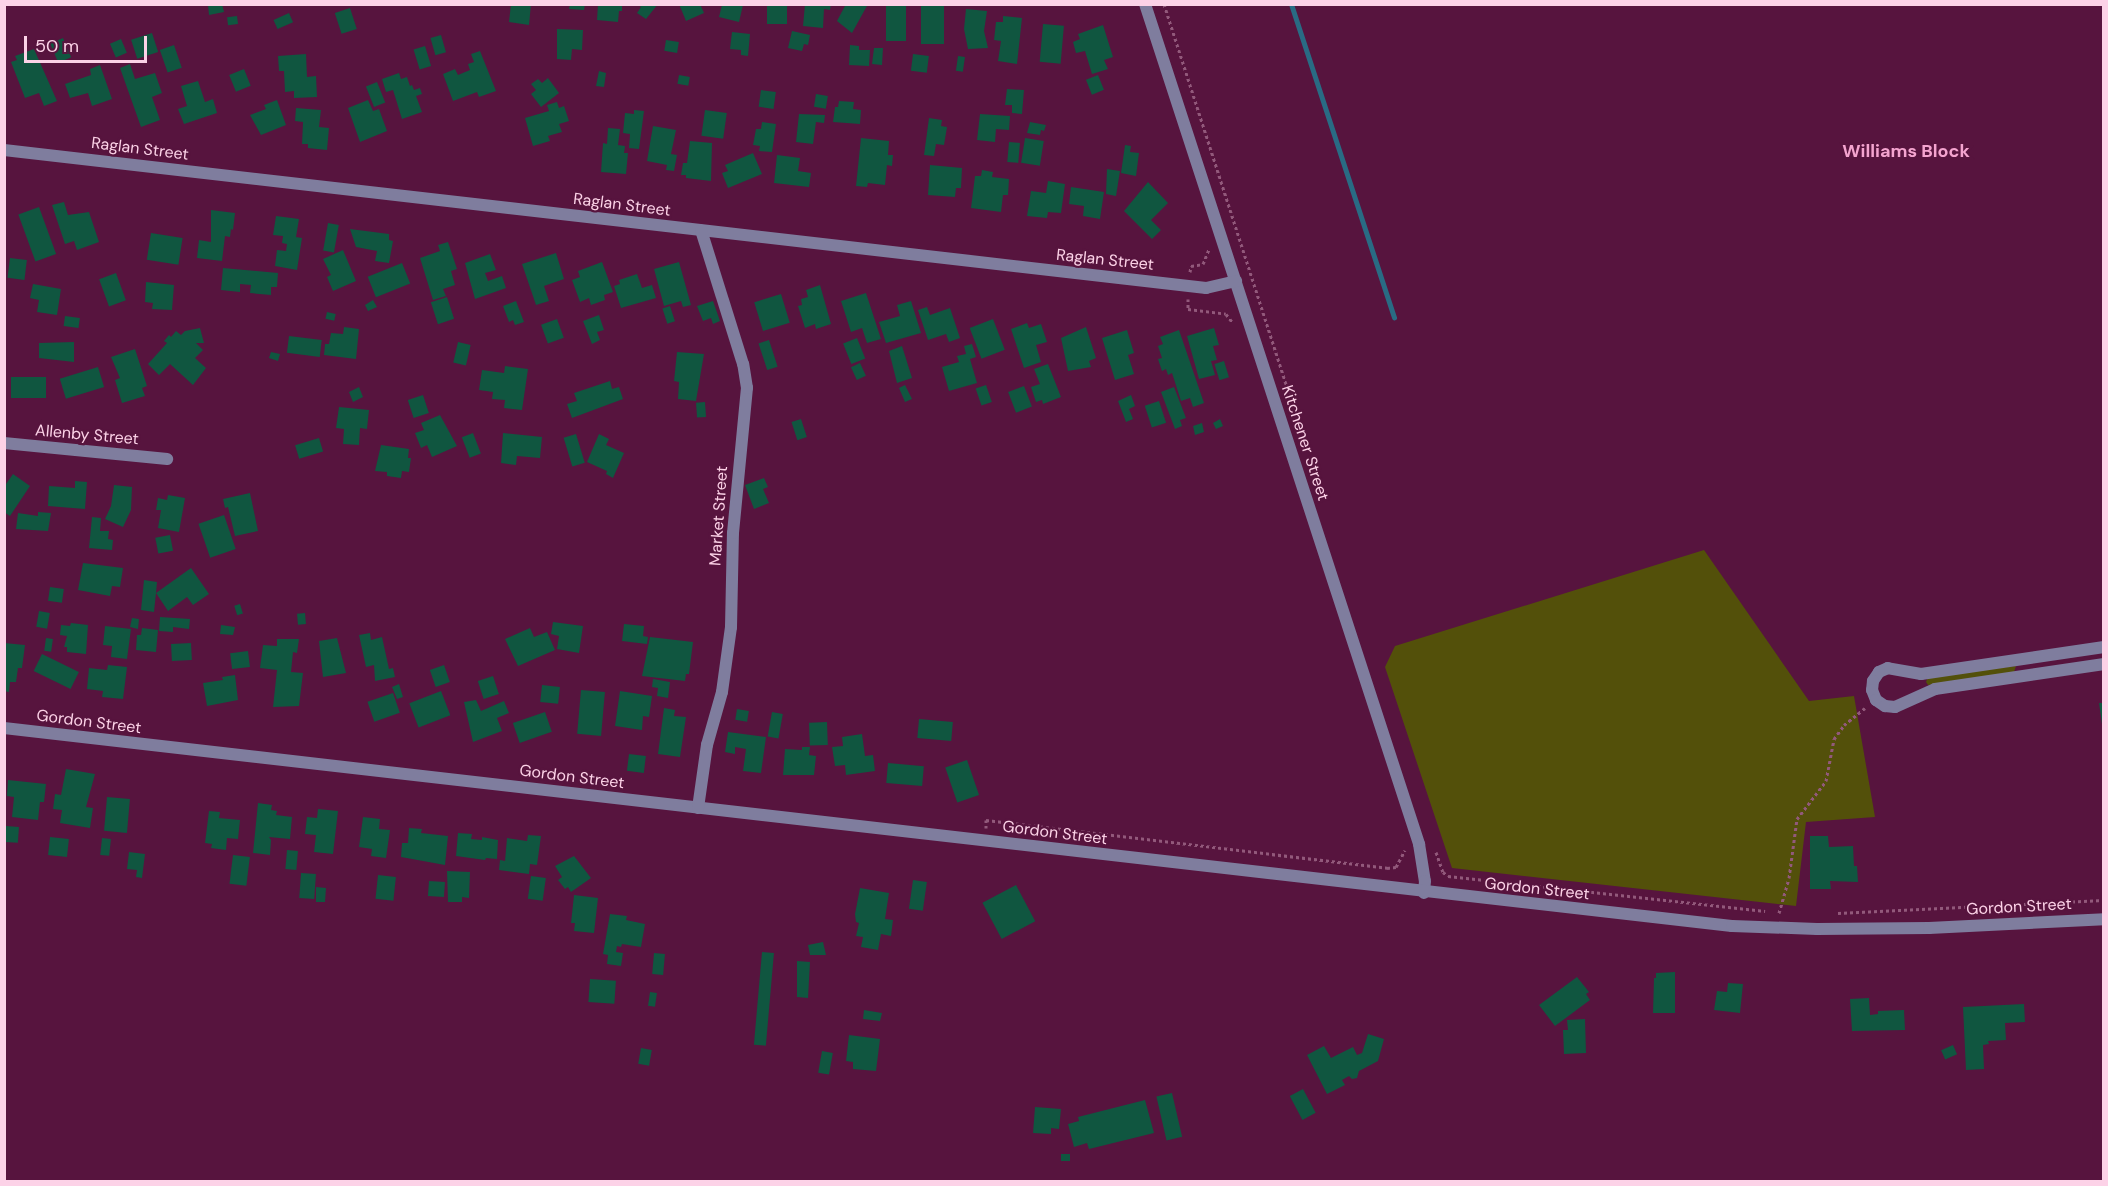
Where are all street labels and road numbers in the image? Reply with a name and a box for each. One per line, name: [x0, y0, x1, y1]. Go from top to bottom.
street label: Raglan Street: [90, 134, 190, 164]
street label: Raglan Street: [572, 190, 672, 220]
street label: Raglan Street: [1055, 245, 1155, 275]
street label: Kitchener Street: [1277, 383, 1333, 503]
street label: Allenby Street: [34, 421, 140, 449]
street label: Market Street: [706, 465, 732, 567]
street label: Gordon Street: [35, 706, 143, 738]
street label: Gordon Street: [518, 761, 626, 793]
street label: Gordon Street: [1001, 817, 1109, 849]
street label: Gordon Street: [1484, 874, 1590, 904]
street label: Gordon Street: [1966, 895, 2072, 919]

